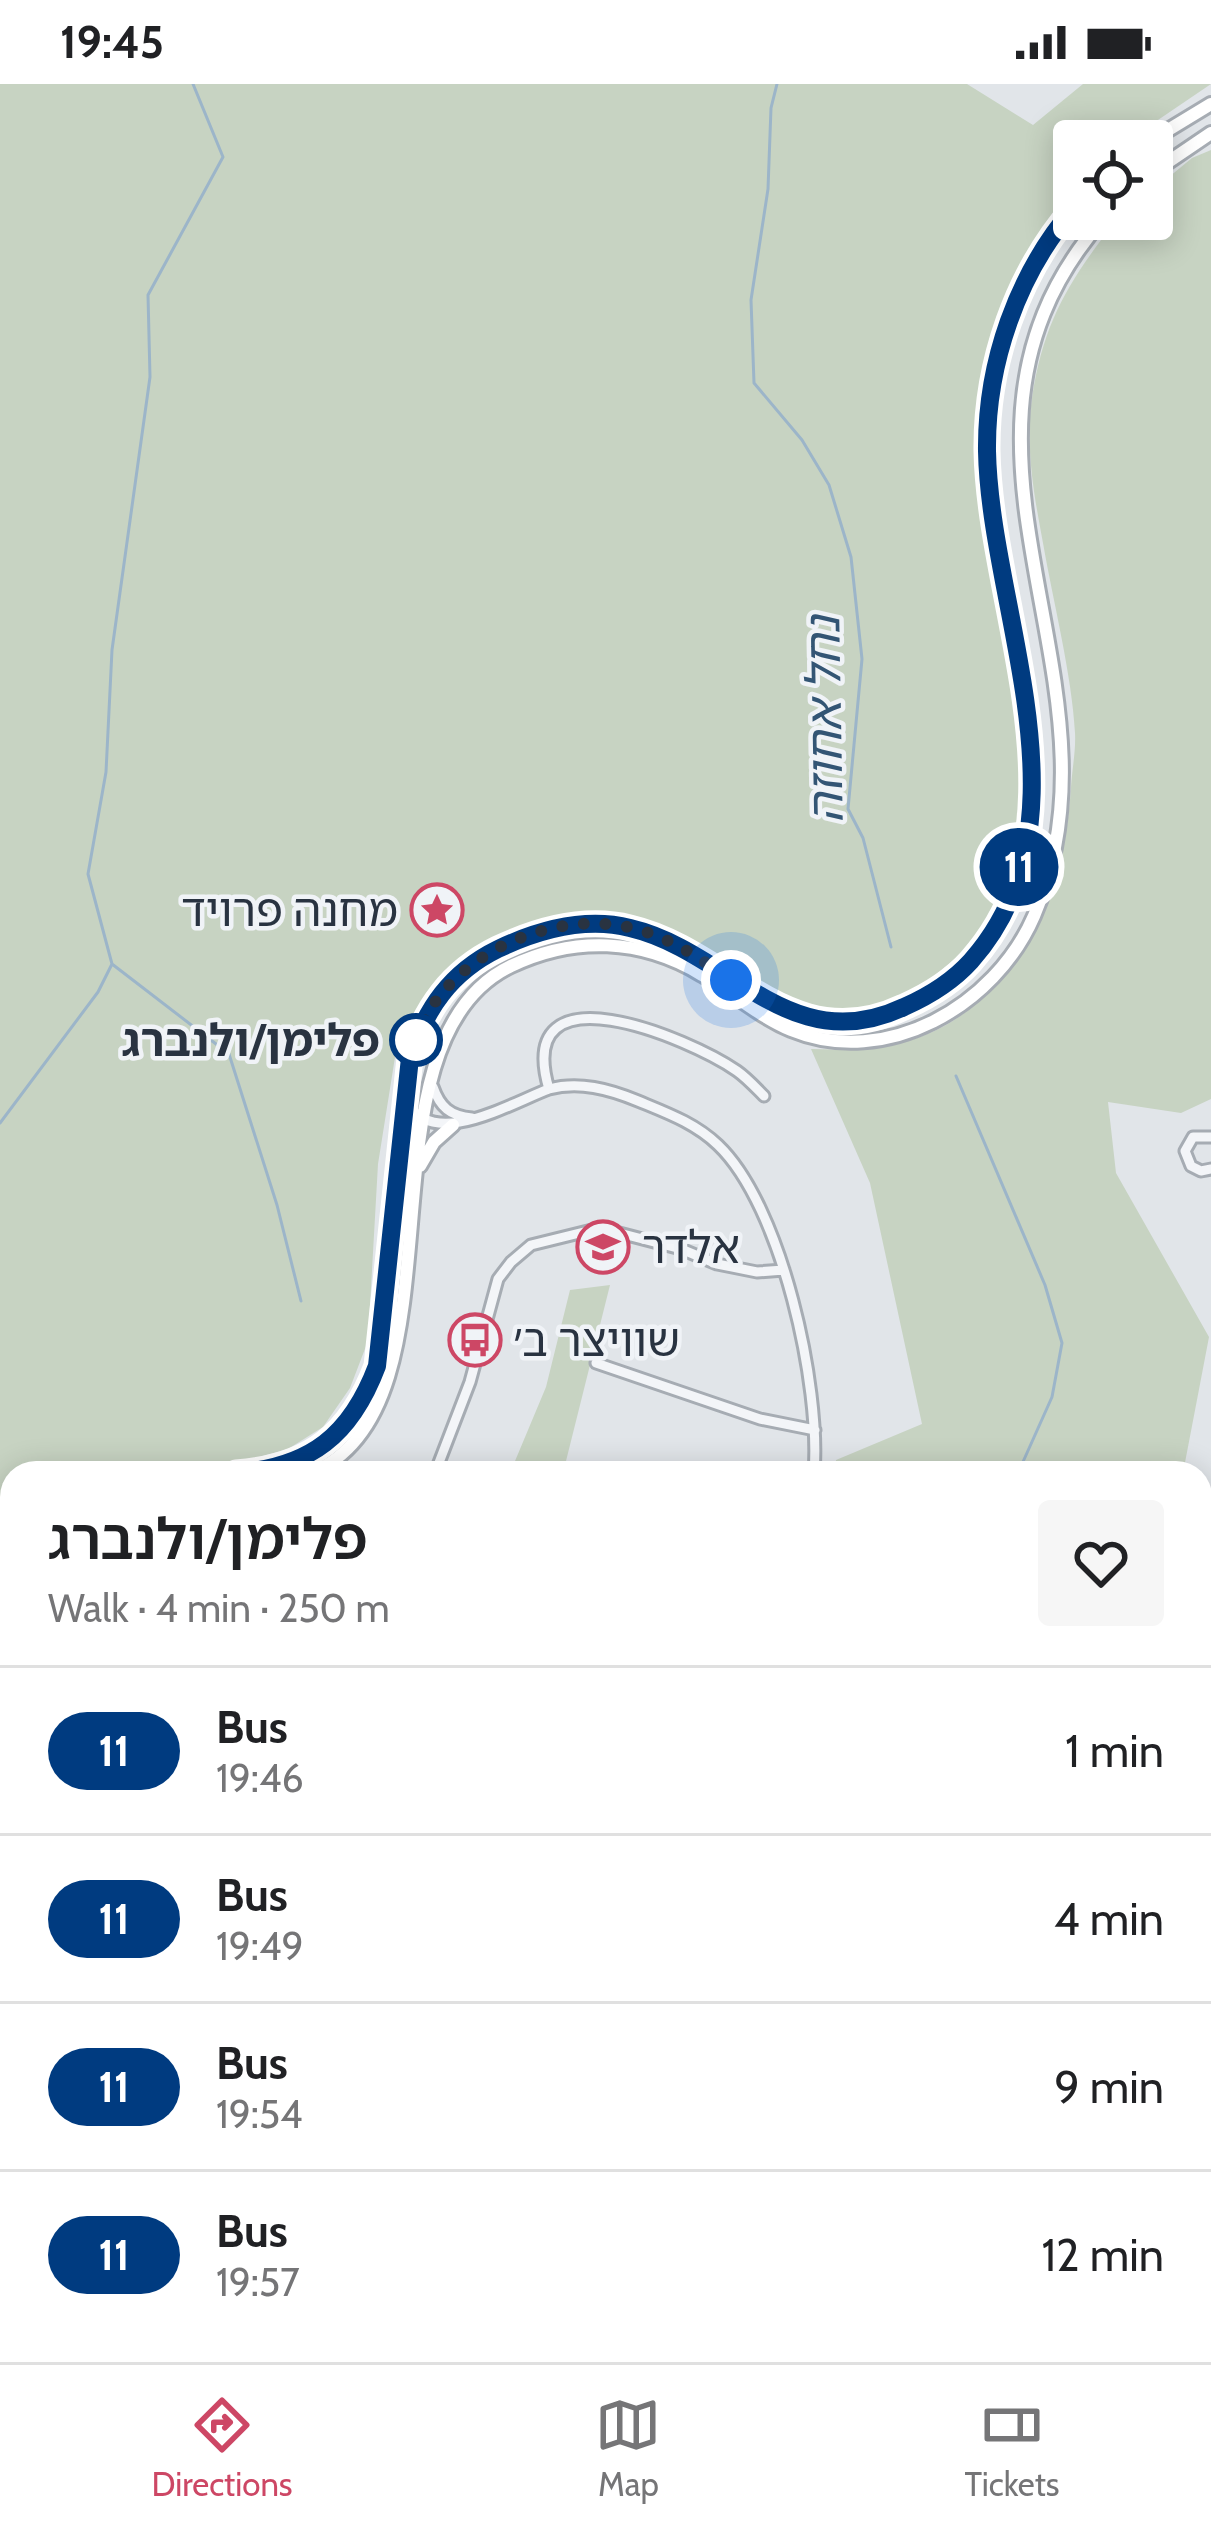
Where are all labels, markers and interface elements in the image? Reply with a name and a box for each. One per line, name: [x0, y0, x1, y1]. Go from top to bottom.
text: 19:45: [60, 15, 164, 69]
map controls: [1053, 120, 1173, 240]
button: locate: [1053, 120, 1173, 240]
water label: נחל אחוזה: [793, 613, 855, 824]
line badge: 11: [965, 828, 1073, 906]
text: 11: [1004, 841, 1035, 893]
place icon: מחנה פרויד: [409, 882, 465, 938]
place label: מחנה פרויד: [181, 883, 398, 937]
your location: [701, 950, 761, 1010]
place label: פלימן/ולנברג: [122, 1013, 380, 1067]
marker: פלימן/ולנברג: [391, 1015, 441, 1065]
school or university icon: אלדר: [575, 1219, 631, 1275]
place label: אלדר: [642, 1220, 740, 1274]
bus stop icon: שוויצר ב׳: [447, 1312, 503, 1368]
place label: שוויצר ב׳: [514, 1313, 680, 1367]
button: heart: [1038, 1500, 1164, 1626]
text: פלימן/ולנברג: [48, 1504, 368, 1573]
text: Walk · 4 min · 250 m: [48, 1584, 390, 1632]
text: Bus: [216, 1700, 288, 1754]
text: 1 min: [1065, 1724, 1164, 1778]
text: 11: [99, 1725, 130, 1777]
text: 19:46: [216, 1754, 304, 1802]
text: Bus: [216, 1868, 288, 1922]
text: 4 min: [1054, 1892, 1164, 1946]
text: 11: [99, 1893, 130, 1945]
text: 19:49: [216, 1922, 304, 1970]
text: Bus: [216, 2036, 288, 2090]
text: 9 min: [1054, 2060, 1164, 2114]
text: 11: [99, 2061, 130, 2113]
text: 19:54: [216, 2090, 303, 2138]
text: Bus: [216, 2204, 288, 2258]
text: 12 min: [1041, 2228, 1164, 2282]
text: 11: [99, 2229, 130, 2281]
text: 19:57: [216, 2258, 300, 2306]
tab: Directions: [151, 2392, 293, 2504]
tab: Map: [595, 2392, 661, 2504]
tab: Tickets: [964, 2392, 1059, 2504]

